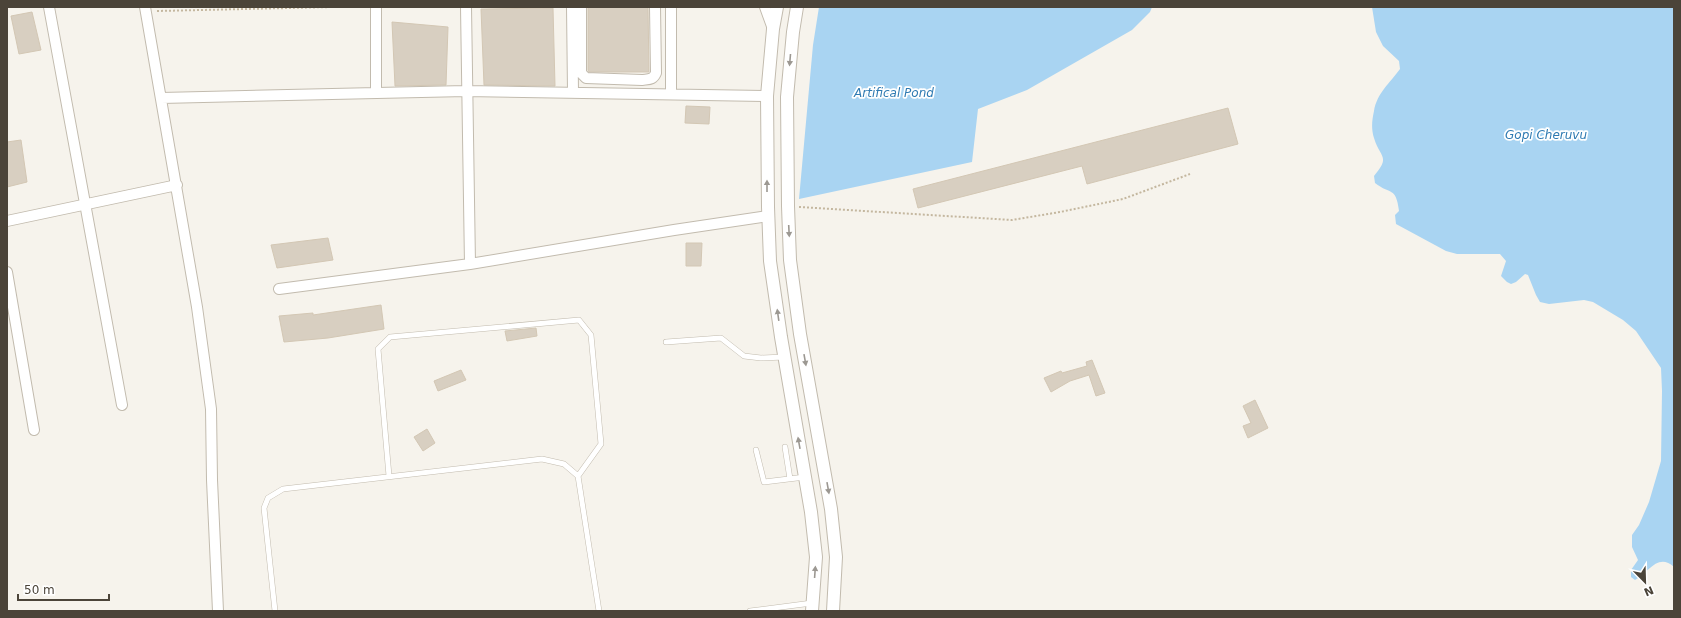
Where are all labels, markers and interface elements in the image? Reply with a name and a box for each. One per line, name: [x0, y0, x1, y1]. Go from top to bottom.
one-way arrow: [787, 53, 794, 66]
water label: Artifical Pond: [853, 86, 934, 100]
water label: Gopi Cheruvu: [1505, 128, 1587, 142]
one-way arrow: [764, 179, 770, 192]
one-way arrow: [786, 225, 792, 238]
one-way arrow: [775, 309, 781, 321]
one-way arrow: [802, 354, 808, 366]
one-way arrow: [796, 437, 802, 449]
one-way arrow: [825, 482, 831, 494]
north arrow: [1625, 562, 1665, 602]
one-way arrow: [811, 566, 818, 578]
scale bar: [18, 576, 109, 602]
text: 50 m: [24, 583, 55, 597]
text: N: [1642, 583, 1655, 599]

